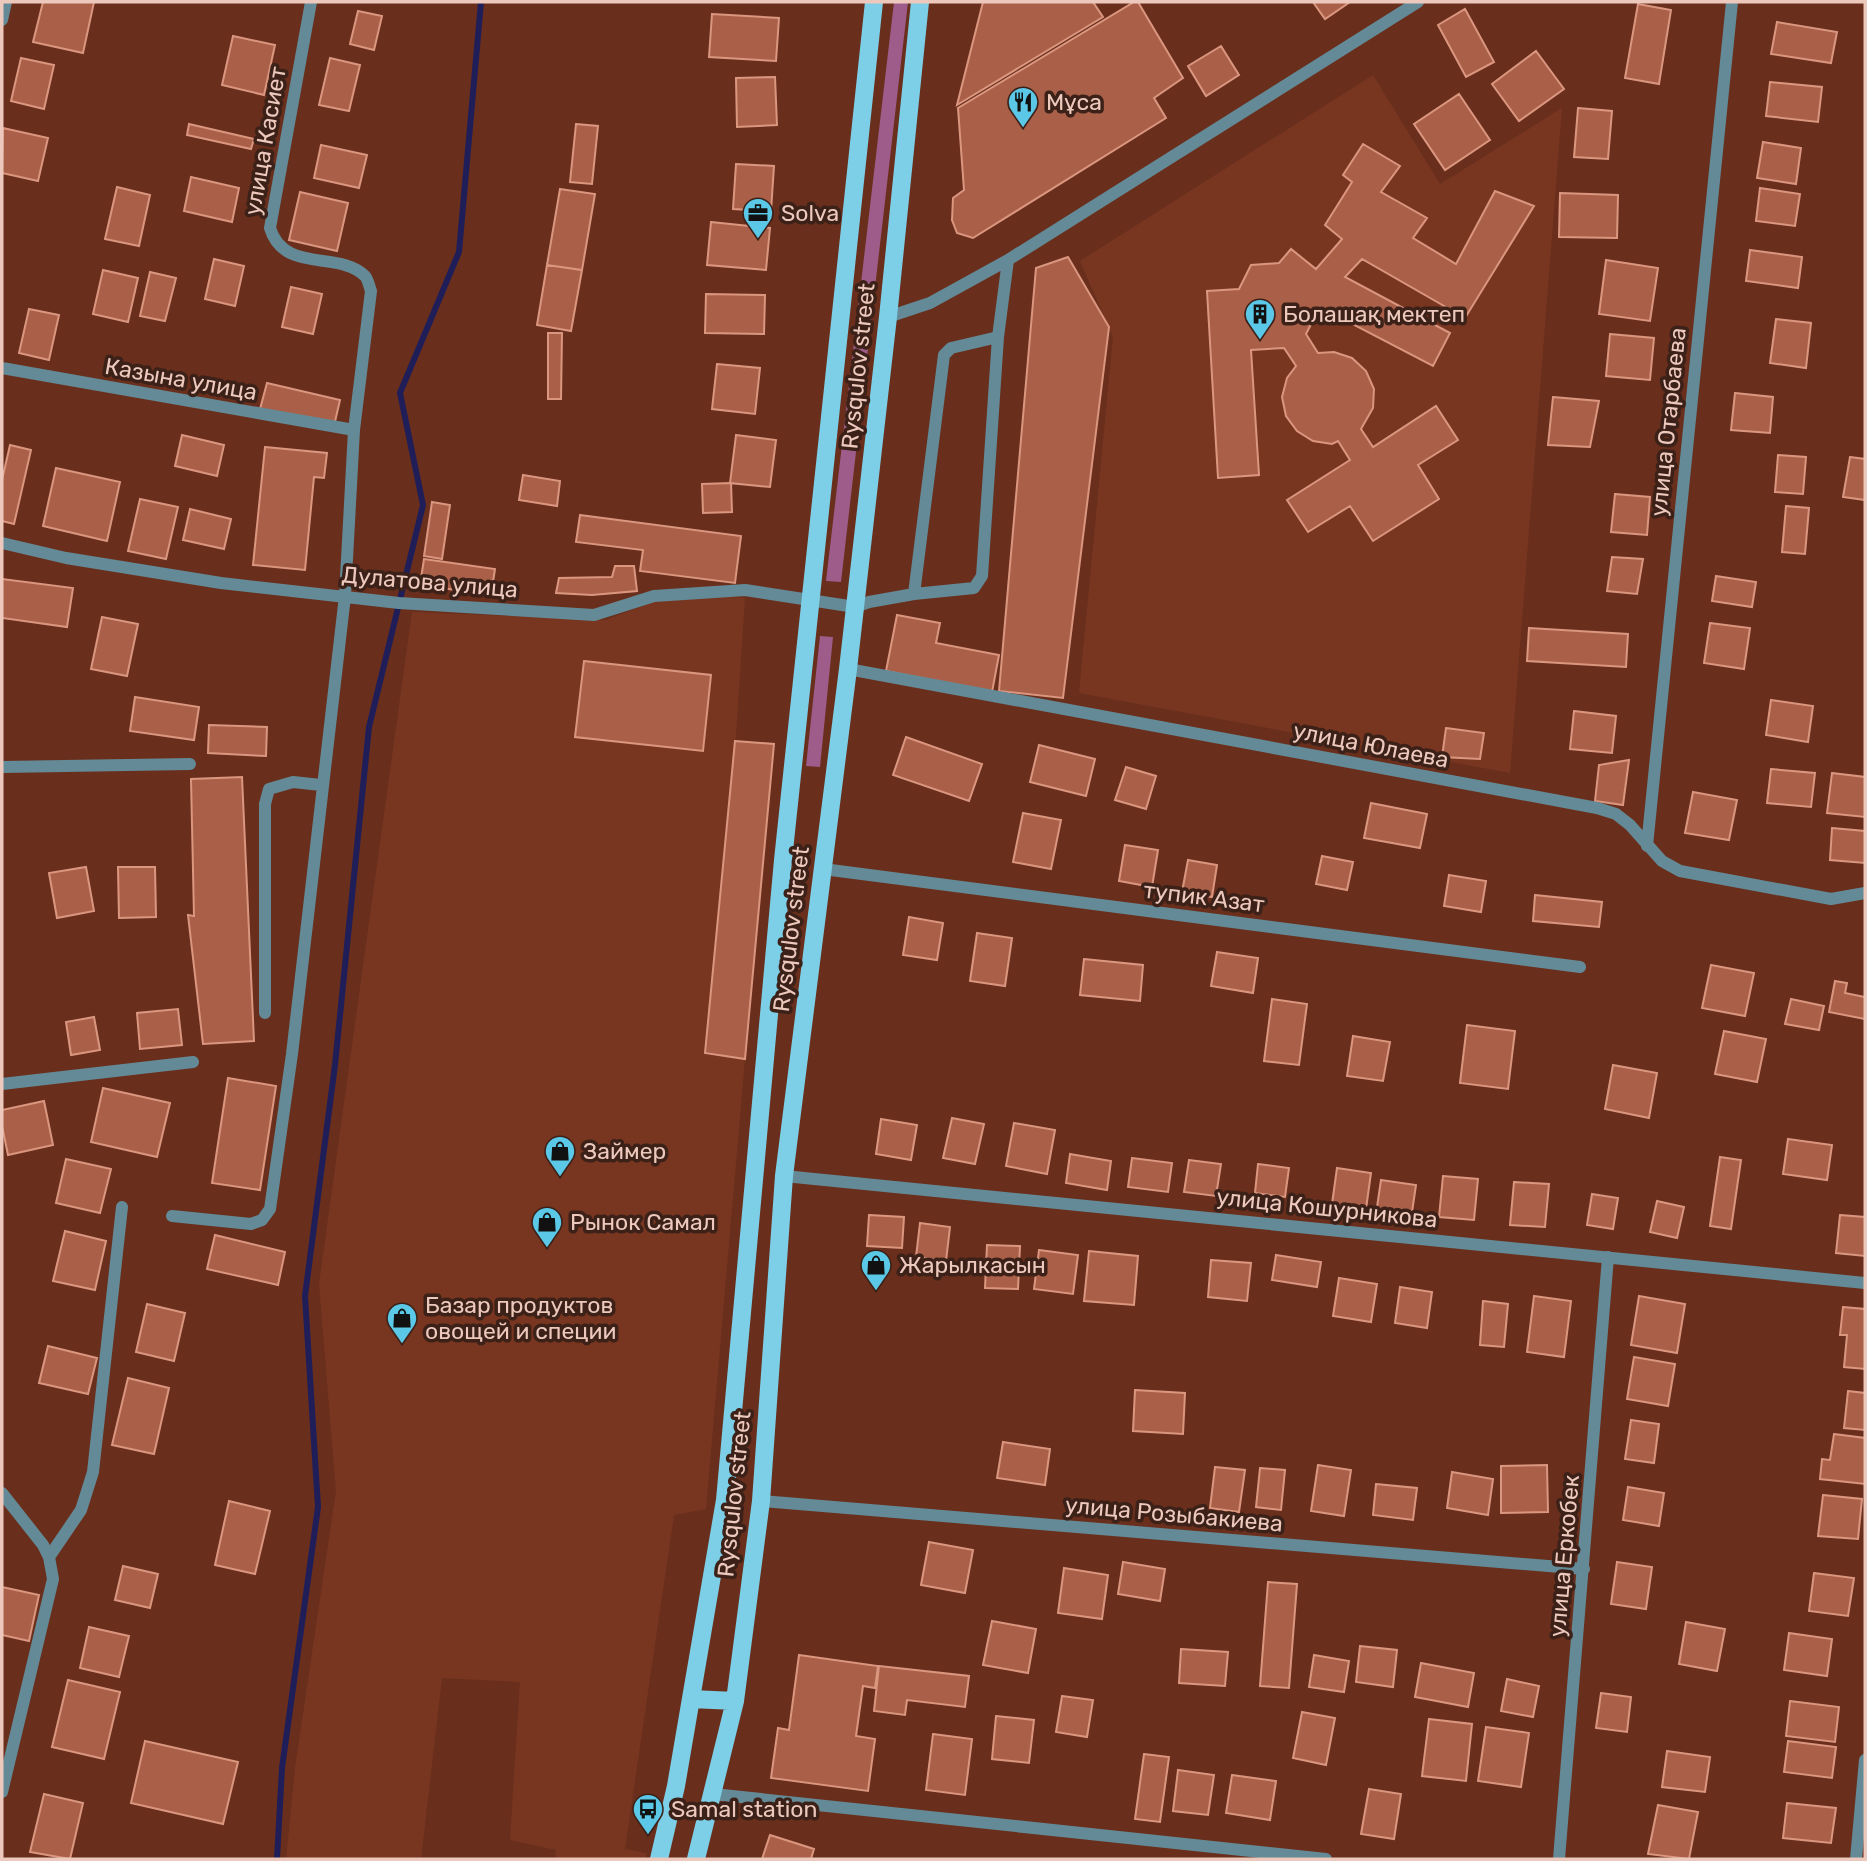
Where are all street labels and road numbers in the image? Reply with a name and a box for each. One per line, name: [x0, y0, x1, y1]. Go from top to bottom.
street label: улица Касиет: [238, 64, 292, 218]
street label: Rysqulov street: [835, 282, 881, 450]
street label: улица Отарбаева: [1644, 326, 1692, 518]
street label: Казына улица: [103, 352, 259, 406]
street label: Дулатова улица: [341, 560, 519, 604]
street label: улица Юлаева: [1291, 716, 1451, 774]
street label: Rysqulov street: [767, 845, 815, 1013]
street label: тупик Азат: [1142, 876, 1266, 918]
street label: улица Кошурникова: [1215, 1182, 1439, 1234]
street label: Rysqulov street: [711, 1410, 757, 1578]
street label: улица Еркобек: [1543, 1474, 1585, 1638]
street label: улица Розыбакиева: [1064, 1491, 1284, 1537]

